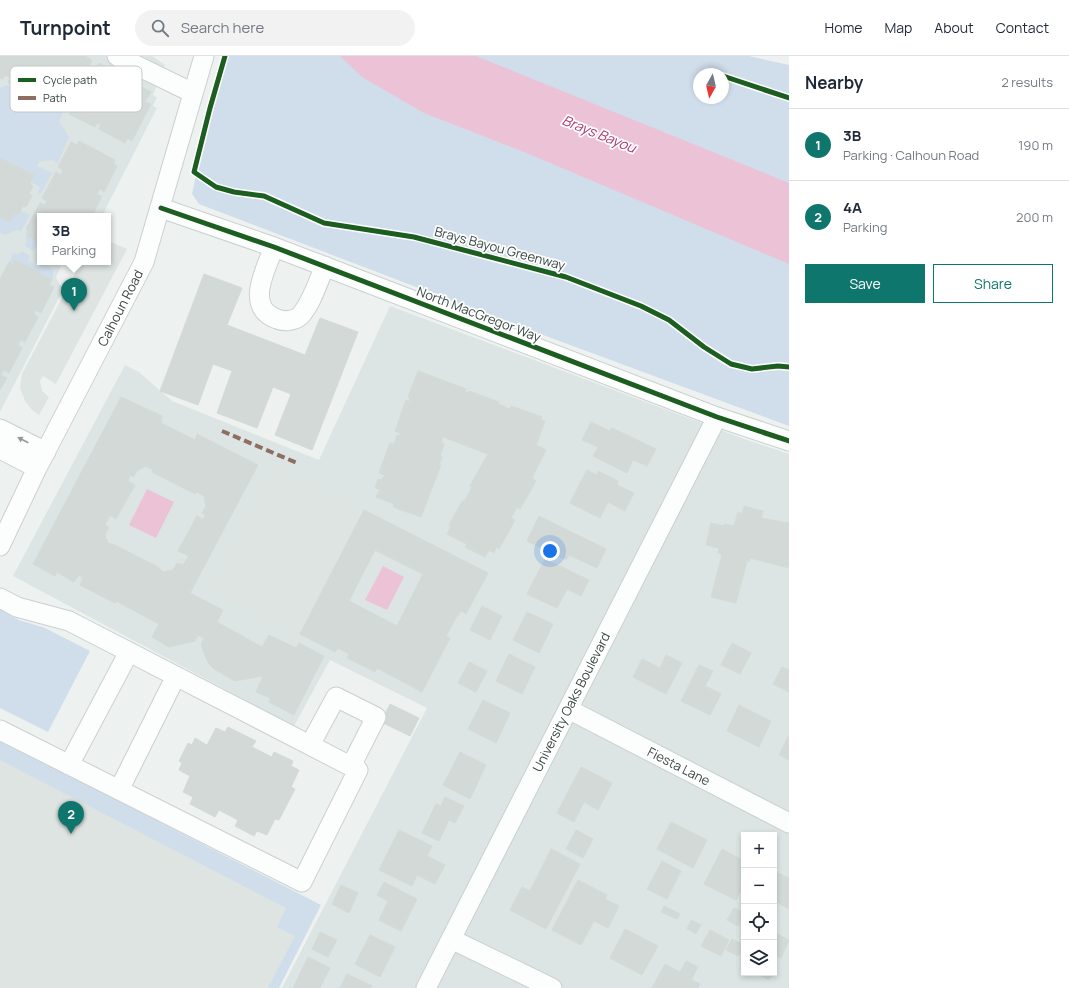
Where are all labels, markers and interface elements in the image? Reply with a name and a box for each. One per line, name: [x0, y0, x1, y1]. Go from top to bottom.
search box: [135, 10, 415, 46]
text: Turnpoint: [20, 15, 111, 41]
icon: search: [149, 17, 171, 39]
text: Search here: [181, 17, 264, 38]
text: Home: [825, 18, 862, 37]
text: Map: [884, 18, 912, 37]
text: About: [934, 18, 974, 37]
text: Contact: [996, 18, 1049, 37]
legend: [10, 66, 142, 112]
north arrow: [693, 68, 729, 104]
text: Nearby: [805, 71, 863, 94]
text: Cycle path: [43, 72, 97, 87]
text: 2 results: [1001, 73, 1053, 91]
text: Path: [43, 90, 66, 105]
water label: Brays Bayou: [560, 110, 640, 158]
text: 3B: [843, 125, 861, 146]
text: 1: [815, 136, 821, 154]
text: 190 m: [1018, 136, 1053, 154]
text: Parking · Calhoun Road: [843, 146, 979, 164]
text: 4A: [843, 197, 862, 218]
text: 2: [814, 208, 822, 226]
text: 200 m: [1016, 208, 1053, 226]
popup: [37, 213, 111, 265]
text: Parking: [843, 218, 887, 236]
text: 3B: [52, 220, 70, 241]
street label: Brays Bayou Greenway: [433, 222, 567, 274]
text: Parking: [52, 241, 96, 259]
button: Save: [805, 264, 925, 303]
button: Share: [933, 264, 1053, 303]
street label: Calhoun Road: [93, 267, 147, 349]
pin: 1: [61, 278, 87, 311]
street label: North MacGregor Way: [414, 282, 544, 346]
one-way arrow: [17, 437, 29, 443]
your location: [540, 541, 560, 561]
street label: University Oaks Boulevard: [528, 629, 614, 775]
street label: Fiesta Lane: [645, 743, 714, 790]
pin: 2: [58, 801, 84, 834]
map controls: [741, 832, 777, 976]
button: +: [741, 832, 777, 868]
button: −: [741, 868, 777, 904]
button: locate: [741, 904, 777, 940]
button: layers: [741, 940, 777, 976]

